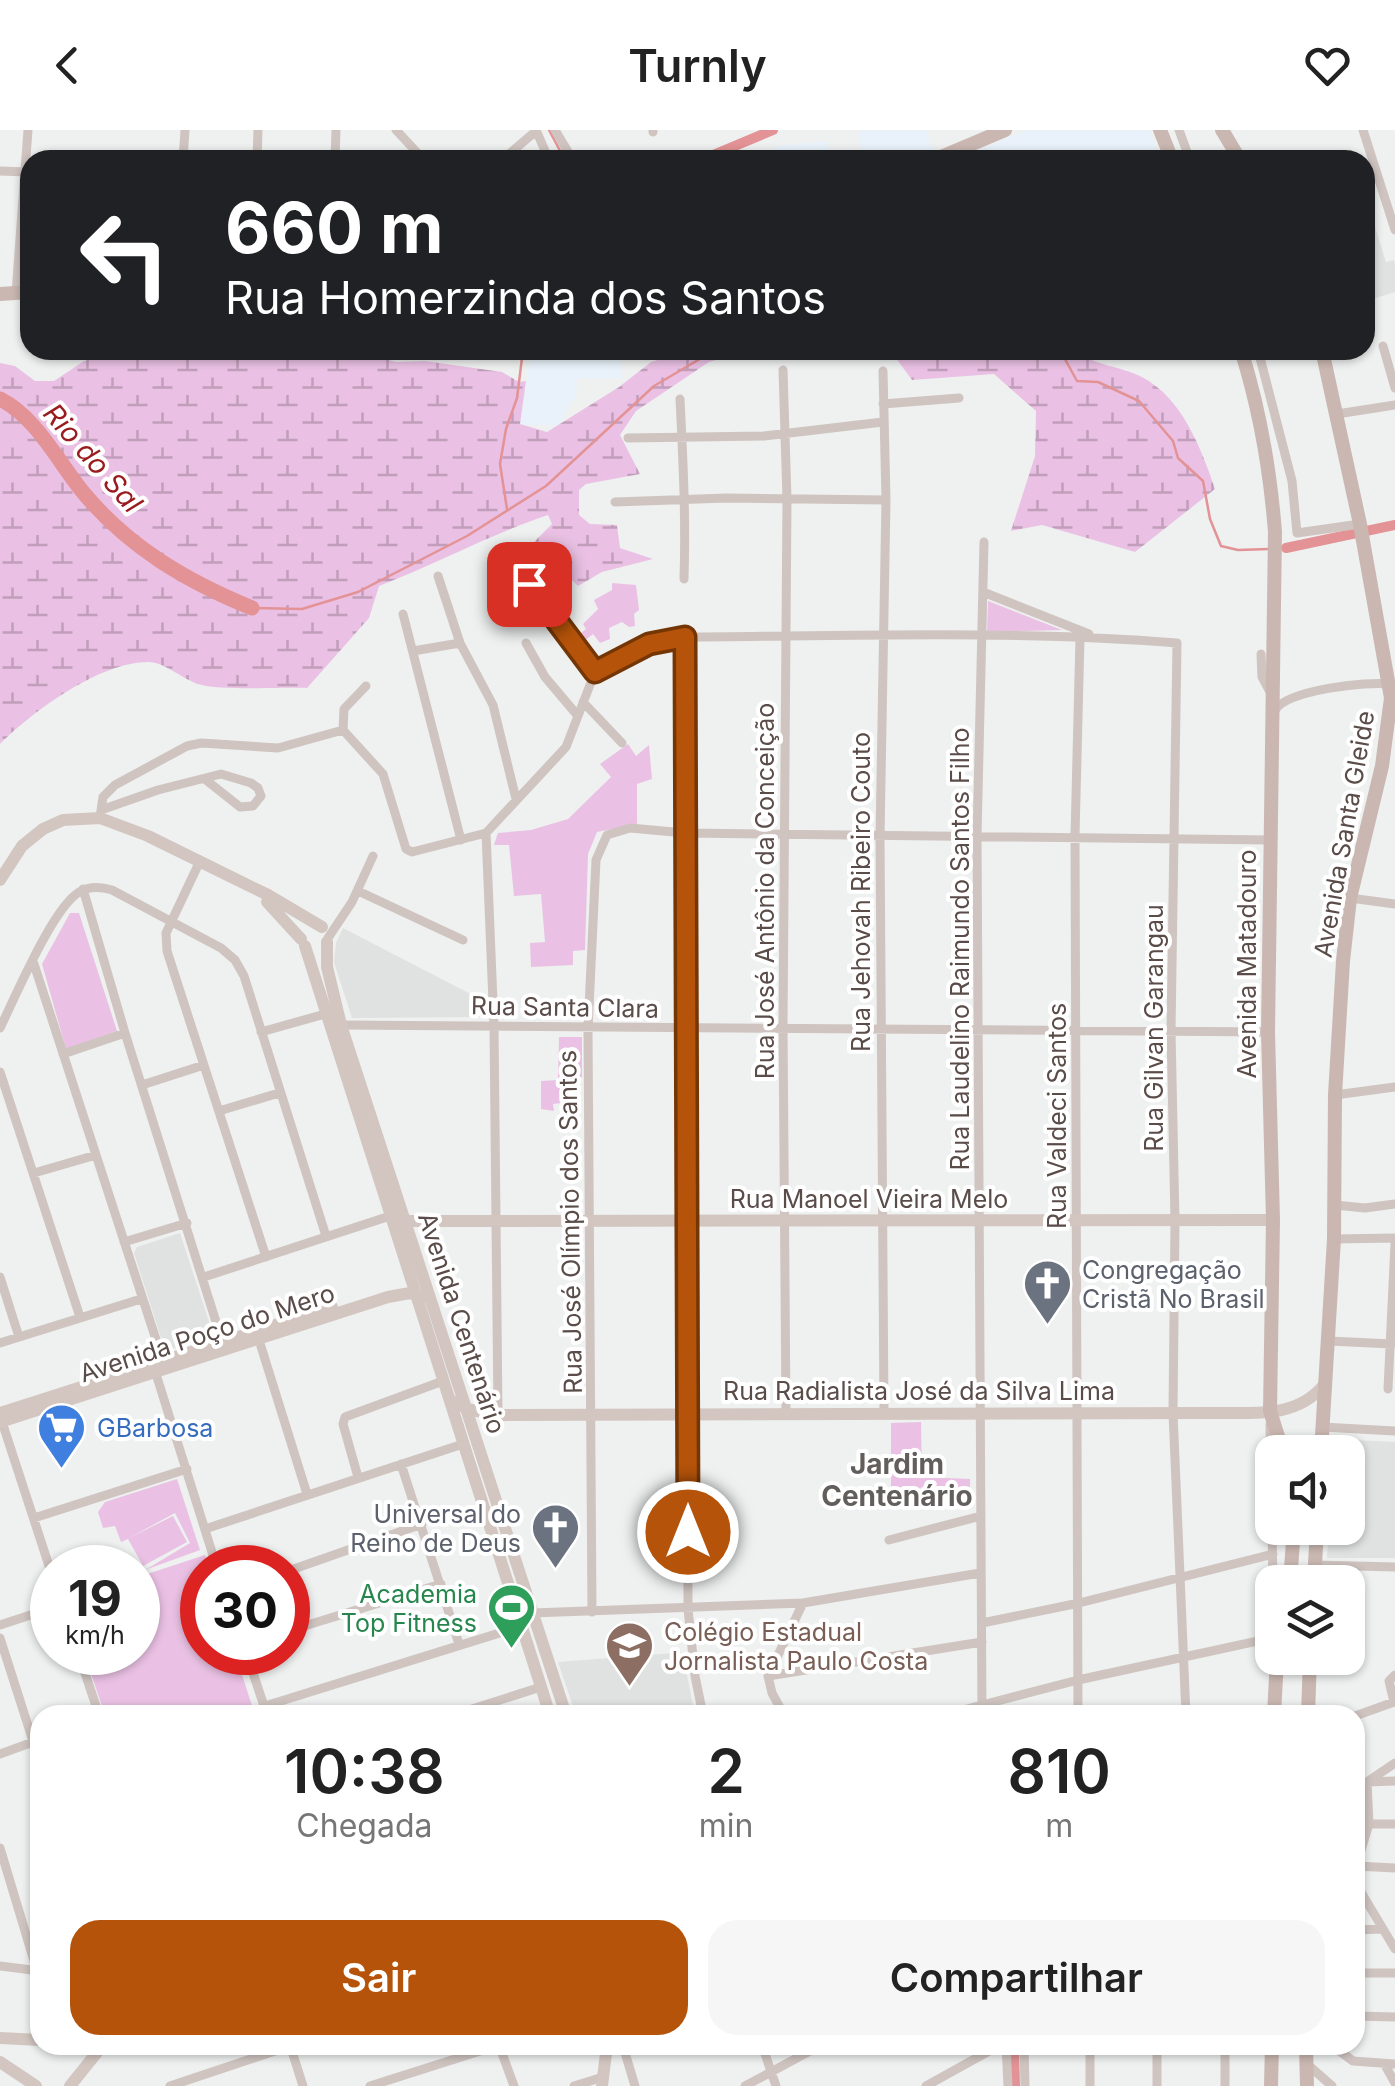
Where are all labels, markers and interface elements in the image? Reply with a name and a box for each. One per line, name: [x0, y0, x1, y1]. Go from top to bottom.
icon: back: [40, 38, 95, 93]
text: Turnly: [628, 38, 767, 93]
icon: heart: [1300, 38, 1355, 93]
text: 660 m: [225, 185, 444, 270]
icon: left: [60, 190, 190, 320]
text: Rua Homerzinda dos Santos: [225, 270, 826, 325]
water label: Rio do Sal: [36, 397, 150, 520]
pin: [487, 542, 572, 627]
icon: arrive: [502, 557, 557, 612]
street label: Rua José Antônio da Conceição: [750, 703, 780, 1079]
street label: Avenida Santa Gleide: [1307, 708, 1381, 960]
street label: Rua Laudelino Raimundo Santos Filho: [945, 727, 975, 1171]
street label: Rua Jehovah Ribeiro Couto: [846, 732, 876, 1052]
street label: Avenida Matadouro: [1232, 850, 1262, 1078]
street label: Rua Gilvan Garangau: [1139, 904, 1169, 1152]
street label: Rua Santa Clara: [471, 990, 659, 1024]
street label: Rua Valdeci Santos: [1042, 1003, 1072, 1229]
street label: Rua José Olímpio dos Santos: [552, 1050, 588, 1394]
street label: Rua Manoel Vieira Melo: [730, 1184, 1008, 1214]
street label: Avenida Centenário: [412, 1209, 512, 1437]
place label: Congregação Cristã No Brasil: [1082, 1255, 1265, 1314]
church icon: Congregação Cristã No Brasil: [1021, 1258, 1073, 1326]
street label: Avenida Poço do Mero: [76, 1278, 338, 1388]
street label: Rua Radialista José da Silva Lima: [723, 1376, 1115, 1406]
supermarket icon: GBarbosa: [36, 1402, 88, 1470]
place label: GBarbosa: [97, 1413, 213, 1443]
map controls: [1255, 1435, 1365, 1675]
button: sound: [1255, 1435, 1365, 1545]
district label: Jardim Centenário: [821, 1447, 973, 1513]
position arrow: [636, 1480, 740, 1584]
place label: Universal do Reino de Deus: [350, 1499, 521, 1558]
church icon: Universal do Reino de Deus: [530, 1502, 582, 1570]
speed limit sign: 30: [180, 1545, 310, 1675]
button: layers: [1255, 1565, 1365, 1675]
text: 19: [68, 1568, 122, 1628]
place label: Academia Top Fitness: [341, 1579, 477, 1638]
sports icon: Academia Top Fitness: [486, 1582, 538, 1650]
place label: Colégio Estadual Jornalista Paulo Costa: [664, 1617, 928, 1676]
text: km/h: [65, 1620, 125, 1650]
school or university icon: Colégio Estadual Jornalista Paulo Costa: [603, 1620, 655, 1688]
text: 10:38: [284, 1735, 445, 1807]
text: 2: [707, 1735, 745, 1807]
text: 810: [1008, 1735, 1111, 1807]
text: Chegada: [296, 1806, 432, 1845]
text: min: [699, 1806, 753, 1845]
text: m: [1045, 1806, 1073, 1845]
button: Sair: [70, 1920, 688, 2035]
button: Compartilhar: [708, 1920, 1325, 2035]

